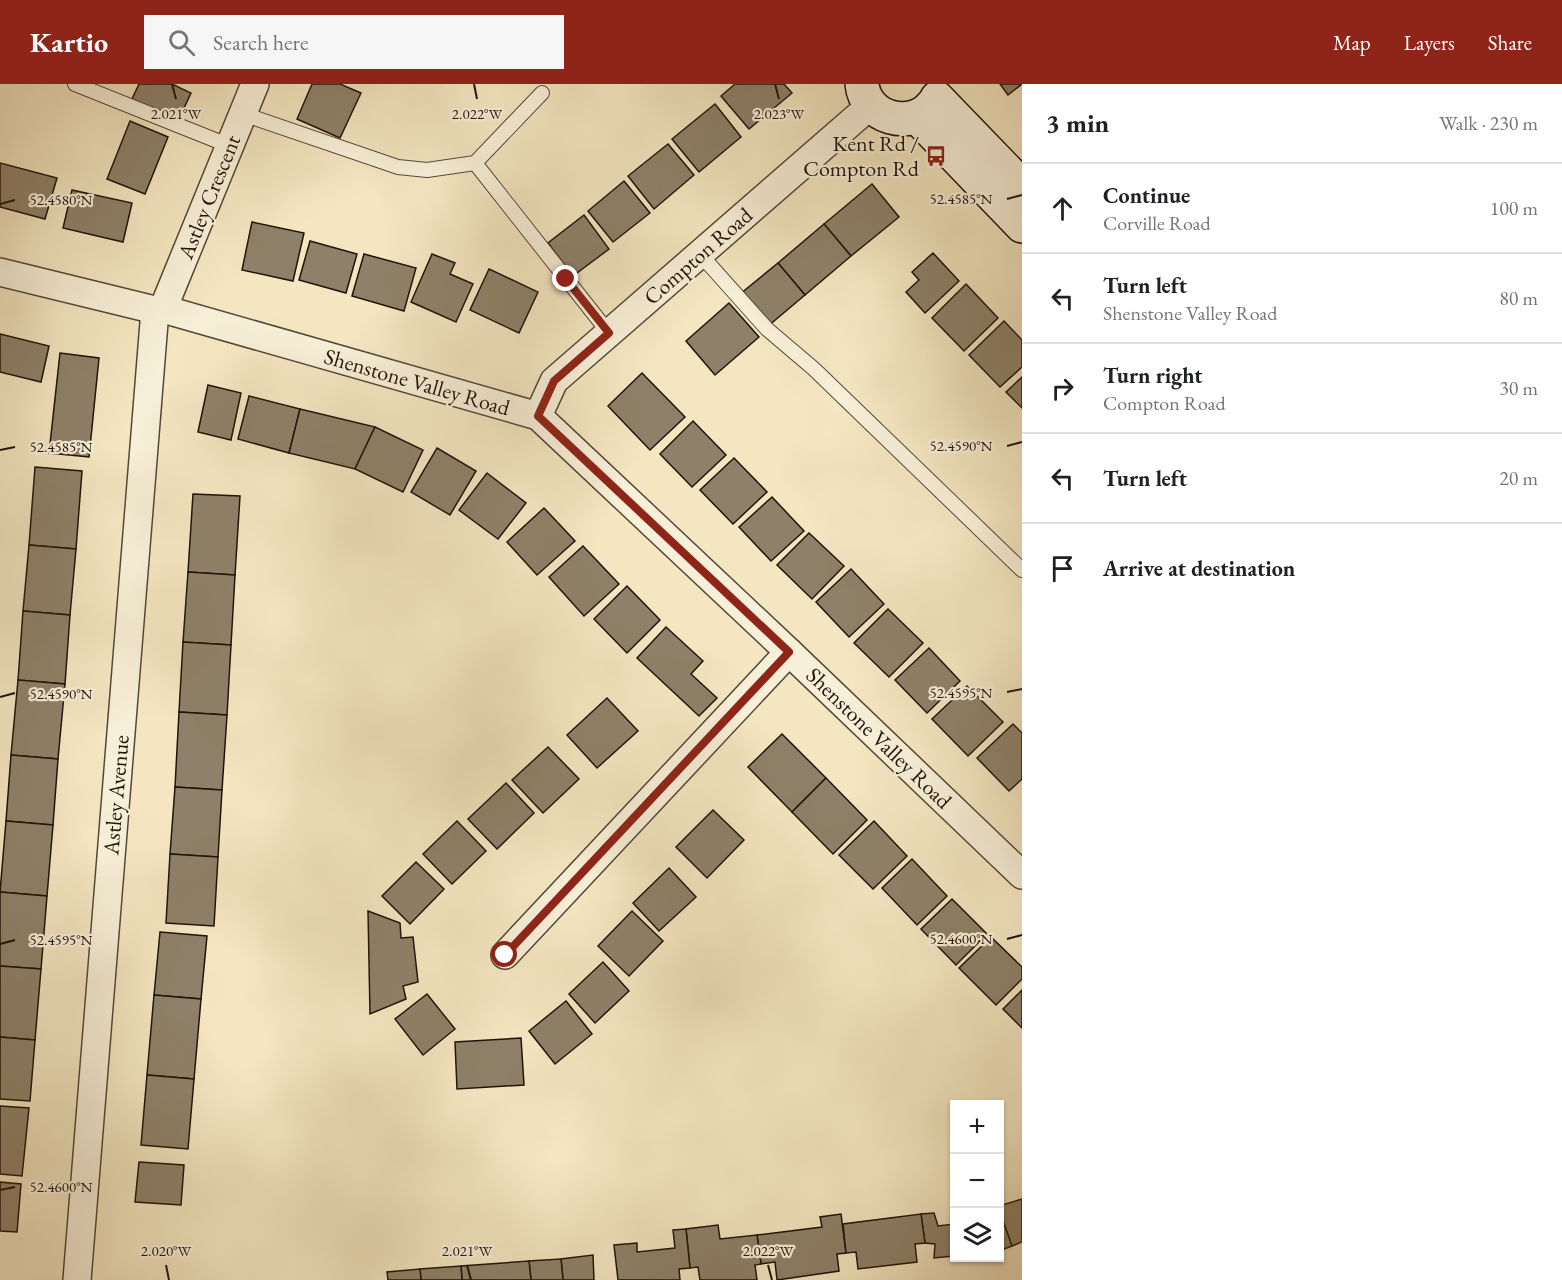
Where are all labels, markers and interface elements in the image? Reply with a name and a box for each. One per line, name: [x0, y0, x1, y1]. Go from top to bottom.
search box: [144, 15, 564, 69]
text: Kartio: [30, 24, 108, 60]
icon: search: [165, 26, 198, 59]
text: Search here: [213, 28, 309, 57]
text: Map: [1333, 29, 1371, 56]
text: Layers: [1404, 29, 1455, 56]
text: Share: [1488, 29, 1532, 56]
text: 2.021°W: [151, 104, 201, 123]
text: 2.022°W: [452, 104, 502, 123]
text: 2.023°W: [754, 104, 804, 123]
text: 3 min: [1046, 106, 1109, 140]
text: Walk · 230 m: [1439, 110, 1538, 136]
place label: Kent Rd / Compton Rd: [803, 129, 920, 183]
street label: Astley Crescent: [171, 131, 247, 264]
bus stop icon: Kent Rd / Compton Rd: [924, 144, 948, 168]
text: Continue: [1103, 181, 1190, 210]
text: 52.4585°N: [930, 189, 993, 208]
text: 52.4580°N: [30, 190, 93, 209]
icon: ahead: [1046, 192, 1079, 225]
text: 100 m: [1490, 195, 1538, 221]
street label: Compton Road: [638, 200, 759, 311]
text: Corville Road: [1103, 210, 1211, 236]
route end: [552, 265, 578, 291]
text: Turn left: [1103, 271, 1187, 300]
icon: left: [1046, 282, 1079, 315]
text: 80 m: [1499, 285, 1538, 311]
text: Shenstone Valley Road: [1103, 300, 1277, 326]
street label: Shenstone Valley Road: [321, 342, 514, 423]
text: Turn right: [1103, 361, 1202, 390]
icon: right: [1046, 372, 1079, 405]
text: 30 m: [1499, 375, 1538, 401]
text: Compton Road: [1103, 390, 1226, 416]
text: 52.4590°N: [930, 436, 993, 455]
text: 52.4585°N: [30, 437, 93, 456]
icon: left: [1046, 462, 1079, 495]
text: Turn left: [1103, 464, 1187, 493]
text: 20 m: [1499, 465, 1538, 491]
icon: arrive: [1046, 552, 1079, 585]
text: Arrive at destination: [1103, 554, 1295, 583]
street label: Shenstone Valley Road: [800, 661, 959, 816]
text: 52.4595°N: [930, 683, 993, 702]
text: 52.4590°N: [30, 684, 93, 703]
street label: Astley Avenue: [96, 733, 136, 857]
text: 52.4600°N: [930, 929, 993, 948]
text: 52.4595°N: [30, 930, 93, 949]
route start: [491, 941, 517, 967]
map controls: [950, 1100, 1004, 1262]
button: +: [950, 1100, 1004, 1154]
button: −: [950, 1154, 1004, 1208]
text: 52.4600°N: [30, 1177, 93, 1196]
button: layers: [950, 1208, 1004, 1262]
text: 2.020°W: [141, 1241, 191, 1260]
text: 2.021°W: [442, 1241, 492, 1260]
text: 2.022°W: [743, 1241, 793, 1260]

